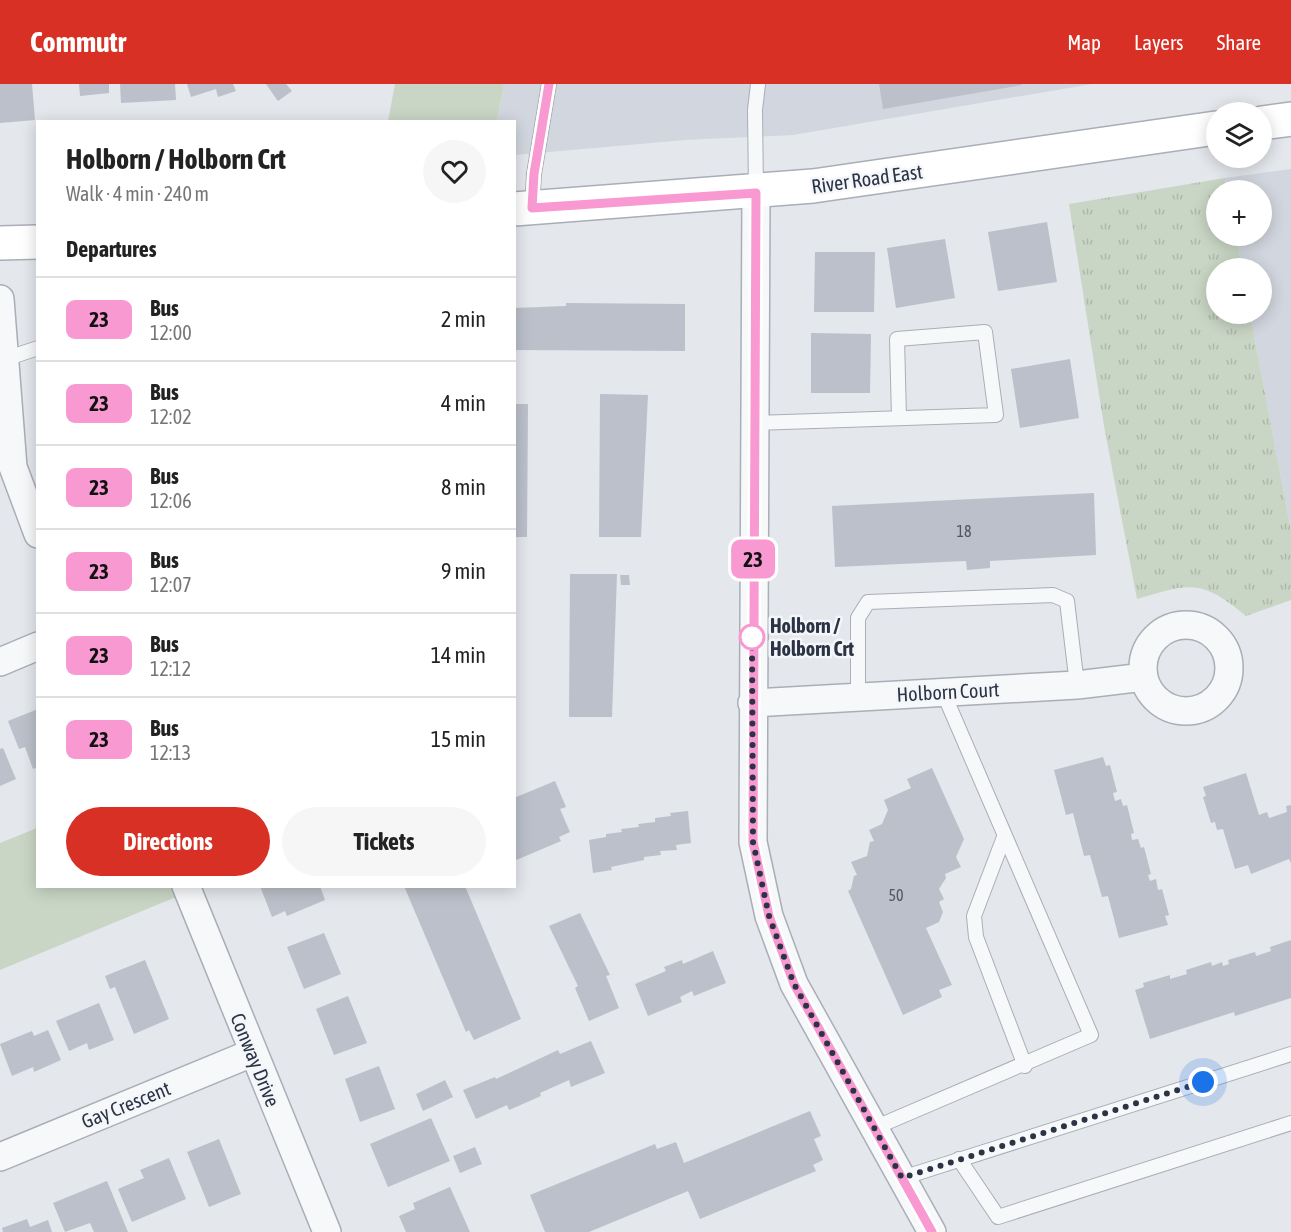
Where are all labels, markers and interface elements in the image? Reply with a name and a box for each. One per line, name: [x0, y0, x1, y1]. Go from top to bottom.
text: Commutr: [30, 26, 126, 58]
text: Map: [1067, 30, 1101, 54]
text: Layers: [1134, 30, 1184, 54]
text: Share: [1217, 30, 1261, 54]
map controls: [1206, 102, 1272, 324]
button: layers: [1206, 102, 1272, 168]
button: heart: [423, 140, 486, 203]
text: Holborn / Holborn Crt: [66, 143, 286, 175]
street label: River Road East: [810, 159, 924, 198]
button: +: [1206, 180, 1272, 246]
text: Walk · 4 min · 240 m: [66, 182, 209, 205]
text: Departures: [66, 236, 156, 262]
button: −: [1206, 258, 1272, 324]
text: Bus: [150, 295, 179, 321]
text: 2 min: [441, 306, 486, 332]
text: 23: [89, 307, 109, 331]
text: 12:00: [150, 321, 192, 344]
text: Bus: [150, 379, 179, 405]
text: 4 min: [441, 390, 486, 416]
text: 23: [89, 391, 109, 415]
text: 12:02: [150, 405, 192, 428]
text: Bus: [150, 463, 179, 489]
text: 8 min: [441, 474, 486, 500]
text: 23: [89, 475, 109, 499]
text: 12:06: [150, 489, 192, 512]
house number: 18: [956, 522, 972, 540]
line badge: 23: [726, 540, 780, 578]
text: Bus: [150, 547, 179, 573]
text: 23: [743, 547, 763, 571]
text: 9 min: [441, 558, 486, 584]
text: 23: [89, 559, 109, 583]
text: 12:07: [150, 573, 192, 596]
place label: Holborn / Holborn Crt: [770, 614, 854, 660]
marker: Holborn / Holborn Crt: [739, 624, 765, 650]
text: Bus: [150, 631, 179, 657]
text: 14 min: [431, 642, 486, 668]
text: 23: [89, 643, 109, 667]
text: 12:12: [150, 657, 191, 680]
street label: Holborn Court: [896, 677, 1000, 706]
text: Bus: [150, 715, 179, 741]
text: 15 min: [431, 726, 486, 752]
text: 23: [89, 727, 109, 751]
text: 12:13: [150, 741, 191, 764]
button: Directions: [66, 807, 270, 876]
button: Tickets: [282, 807, 486, 876]
house number: 50: [888, 886, 904, 904]
street label: Conway Drive: [226, 1010, 285, 1110]
your location: [1188, 1067, 1218, 1097]
street label: Gay Crescent: [78, 1076, 174, 1133]

